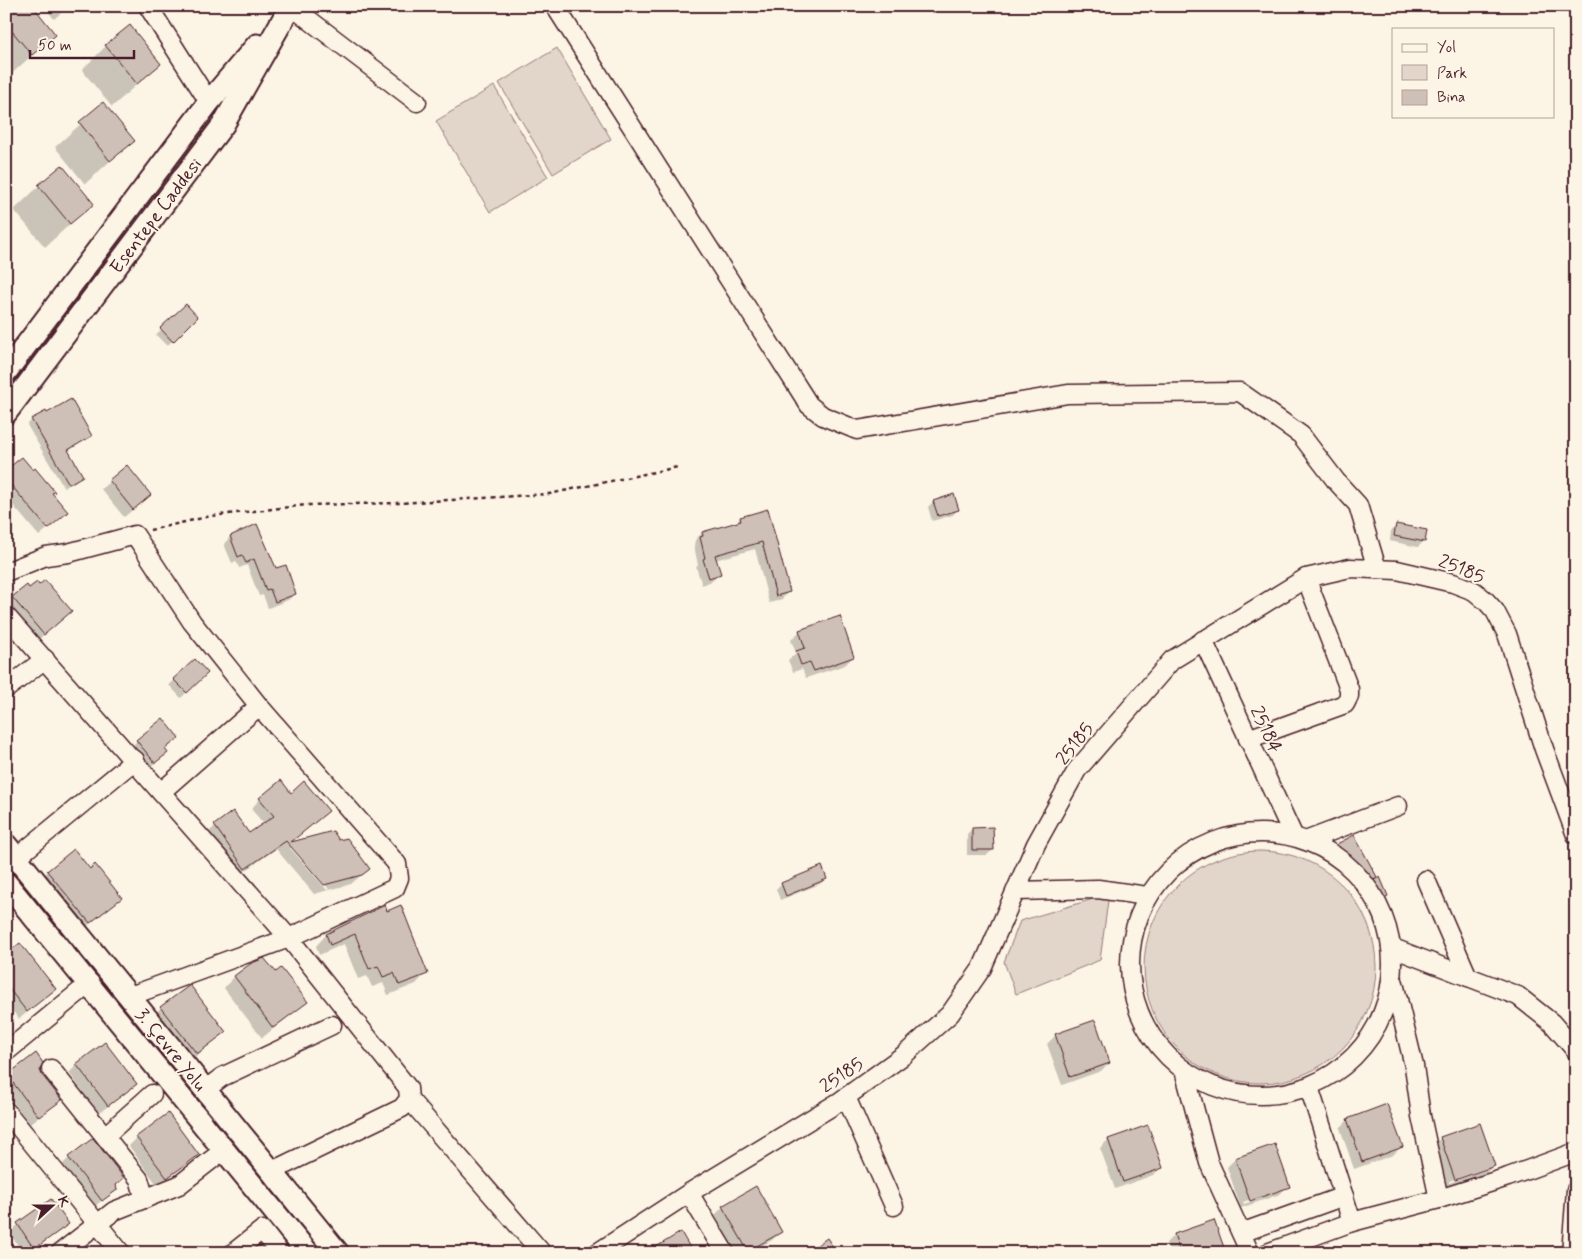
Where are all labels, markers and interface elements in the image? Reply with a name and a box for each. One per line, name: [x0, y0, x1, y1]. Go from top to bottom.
scale bar: [30, 28, 134, 60]
legend: [1392, 28, 1554, 118]
text: 50 m: [38, 36, 72, 56]
text: Yol: [1437, 38, 1456, 58]
text: Park: [1437, 64, 1467, 84]
text: Bina: [1437, 88, 1465, 108]
street label: Esentepe Caddesi: [104, 153, 208, 279]
street label: 25185: [1435, 549, 1488, 590]
street label: 25184: [1244, 702, 1287, 757]
street label: 25185: [1051, 717, 1100, 770]
street label: 3. Çevre Yolu: [130, 1003, 212, 1097]
street label: 25185: [815, 1052, 869, 1099]
north arrow: [28, 1182, 78, 1232]
text: K: [53, 1194, 74, 1211]

